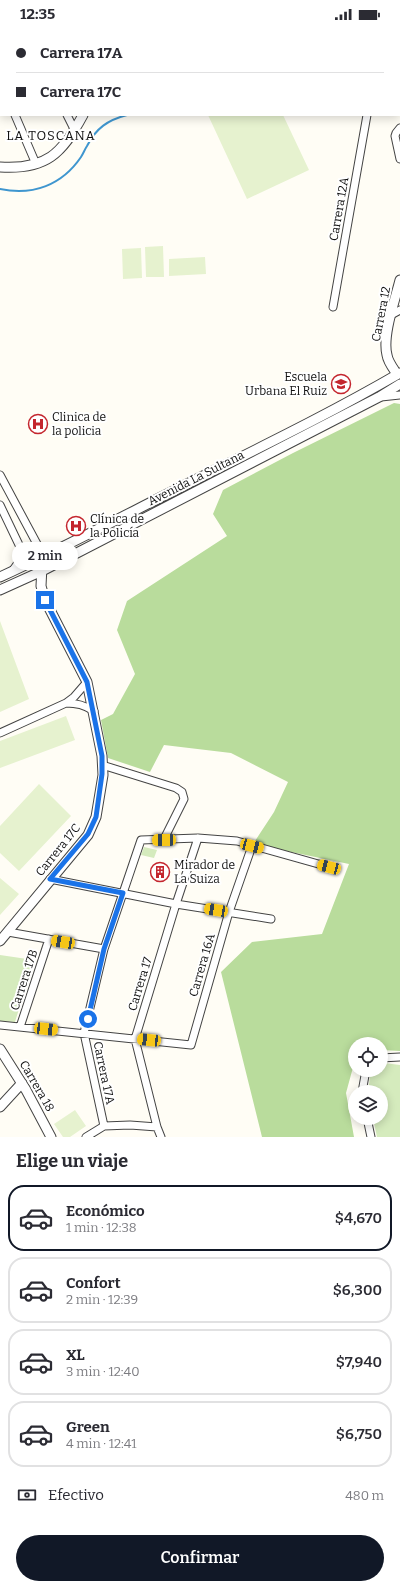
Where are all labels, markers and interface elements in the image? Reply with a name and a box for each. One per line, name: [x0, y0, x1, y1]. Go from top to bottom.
text: 12:35: [20, 5, 55, 23]
text: Carrera 17A: [40, 44, 122, 62]
text: Carrera 17C: [40, 83, 121, 101]
district label: LA TOSCANA: [6, 128, 96, 143]
street label: Carrera 12A: [326, 176, 352, 242]
street label: Carrera 12: [369, 285, 393, 343]
place label: Escuela Urbana El Ruiz: [245, 370, 327, 398]
school or university icon: Escuela Urbana El Ruiz: [330, 373, 352, 395]
place label: Clinica de la policia: [52, 410, 106, 438]
hospital icon: Clinica de la policia: [27, 413, 49, 435]
street label: Avenida La Sultana: [146, 448, 247, 508]
place label: Clínica de la Policía: [90, 512, 144, 540]
hospital icon: Clínica de la Policía: [65, 515, 87, 537]
callout: 2 min: [12, 542, 78, 570]
text: 2 min: [28, 548, 62, 563]
route end: [36, 591, 54, 609]
street label: Carrera 17C: [33, 821, 83, 879]
car: [152, 834, 176, 846]
car: [239, 837, 265, 855]
place label: Mirador de La Suiza: [174, 858, 235, 886]
car: [316, 858, 342, 876]
building icon: Mirador de La Suiza: [149, 861, 171, 883]
car: [203, 902, 229, 918]
street label: Carrera 16A: [186, 931, 218, 998]
car: [50, 934, 76, 950]
street label: Carrera 17B: [8, 948, 40, 1012]
street label: Carrera 17: [125, 955, 155, 1013]
route start: [79, 1010, 97, 1028]
car: [33, 1022, 59, 1036]
car: [136, 1033, 162, 1047]
map controls: [348, 1037, 388, 1125]
button: locate: [348, 1037, 388, 1077]
street label: Carrera 17A: [91, 1040, 118, 1106]
street label: Carrera 18: [17, 1058, 57, 1114]
button: layers: [348, 1085, 388, 1125]
text: Elige un viaje: [16, 1150, 128, 1172]
icon: car: [18, 1200, 54, 1236]
text: Económico: [66, 1202, 145, 1220]
text: $4,670: [335, 1209, 382, 1227]
text: 1 min · 12:38: [66, 1220, 137, 1235]
icon: car: [18, 1272, 54, 1308]
text: Confort: [66, 1274, 121, 1292]
text: $6,300: [333, 1281, 382, 1299]
text: 2 min · 12:39: [66, 1292, 138, 1307]
icon: car: [18, 1344, 54, 1380]
text: XL: [66, 1346, 85, 1364]
text: $7,940: [336, 1353, 382, 1371]
text: 3 min · 12:40: [66, 1364, 139, 1379]
icon: car: [18, 1416, 54, 1452]
text: Green: [66, 1418, 110, 1436]
text: $6,750: [336, 1425, 382, 1443]
text: 4 min · 12:41: [66, 1436, 137, 1451]
icon: cash: [16, 1484, 38, 1506]
text: Efectivo: [48, 1486, 104, 1504]
text: 480 m: [345, 1488, 384, 1503]
button: Confirmar: [16, 1535, 384, 1581]

